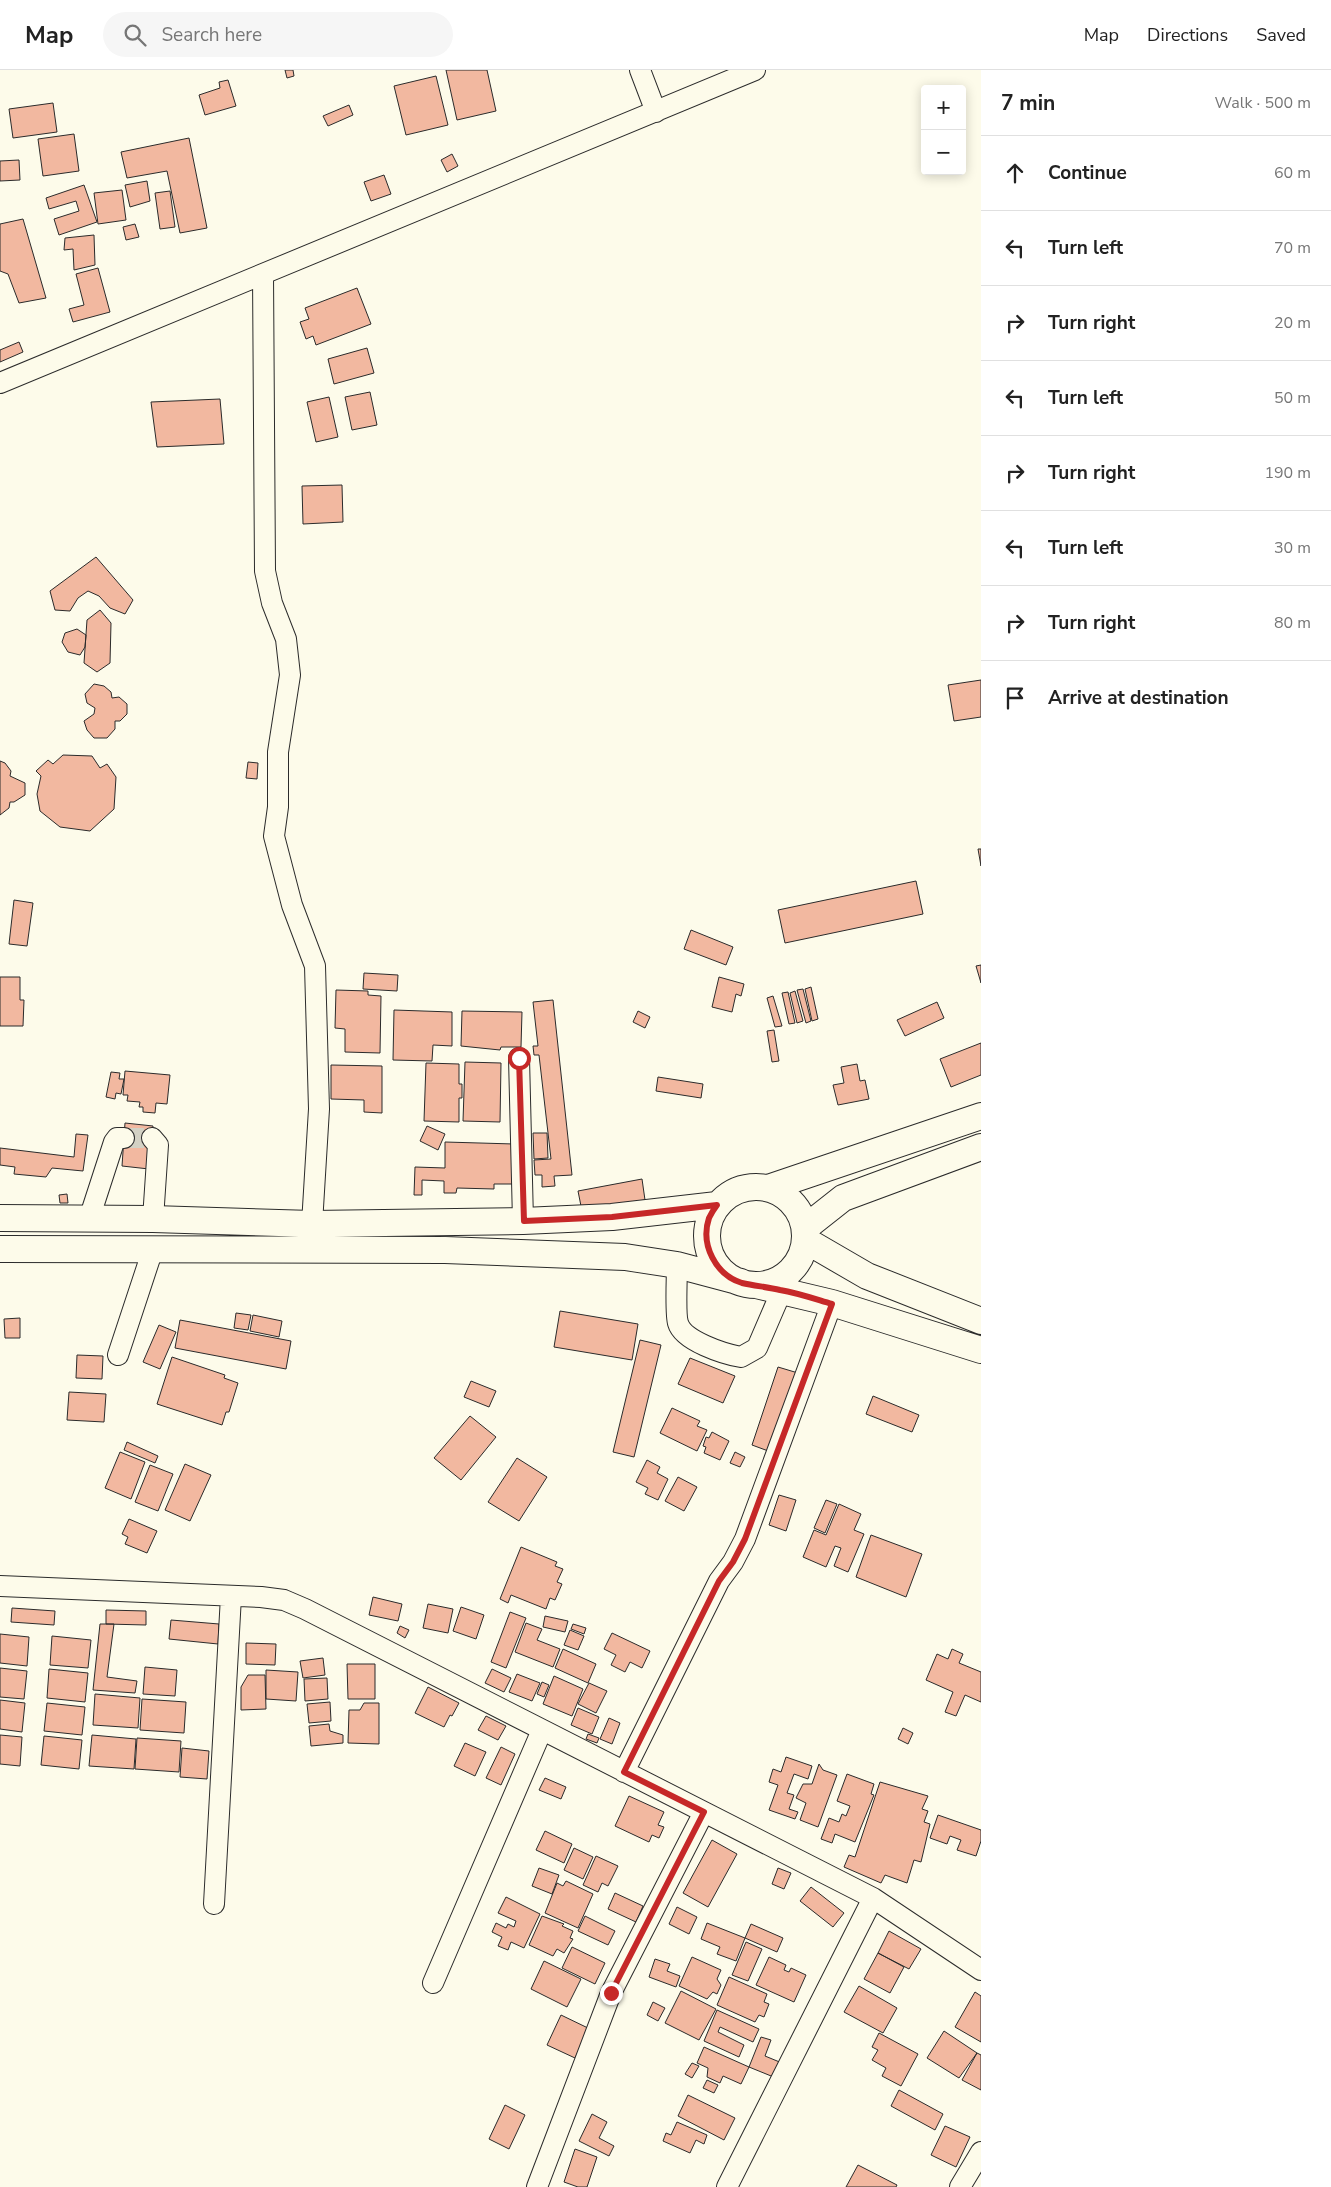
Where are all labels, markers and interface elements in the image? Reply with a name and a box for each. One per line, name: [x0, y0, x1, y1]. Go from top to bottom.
search box: [103, 12, 453, 57]
text: Map: [25, 19, 73, 51]
icon: search: [121, 21, 149, 49]
text: Search here: [161, 22, 262, 48]
text: Map: [1084, 23, 1119, 47]
text: Directions: [1147, 23, 1228, 47]
text: Saved: [1256, 23, 1306, 47]
map controls: [921, 85, 966, 175]
button: +: [921, 85, 966, 130]
text: 7 min: [1001, 89, 1055, 117]
text: Walk · 500 m: [1215, 92, 1311, 114]
button: −: [921, 130, 966, 175]
icon: ahead: [1001, 159, 1029, 187]
text: Continue: [1048, 160, 1127, 186]
text: 60 m: [1274, 162, 1311, 184]
icon: left: [1001, 234, 1029, 262]
text: Turn left: [1048, 235, 1123, 261]
text: 70 m: [1274, 237, 1311, 259]
icon: right: [1001, 309, 1029, 337]
text: Turn right: [1048, 310, 1135, 336]
text: 20 m: [1274, 312, 1311, 334]
icon: left: [1001, 384, 1029, 412]
text: Turn left: [1048, 385, 1123, 411]
text: 50 m: [1274, 387, 1311, 409]
icon: right: [1001, 459, 1029, 487]
text: Turn right: [1048, 460, 1135, 486]
text: 190 m: [1264, 462, 1311, 484]
icon: left: [1001, 534, 1029, 562]
text: Turn left: [1048, 535, 1123, 561]
text: 30 m: [1274, 537, 1311, 559]
icon: right: [1001, 609, 1029, 637]
text: Turn right: [1048, 610, 1135, 636]
text: 80 m: [1274, 612, 1311, 634]
icon: arrive: [1001, 684, 1029, 712]
text: Arrive at destination: [1048, 685, 1229, 711]
route start: [508, 1047, 531, 1070]
route end: [600, 1982, 623, 2005]

